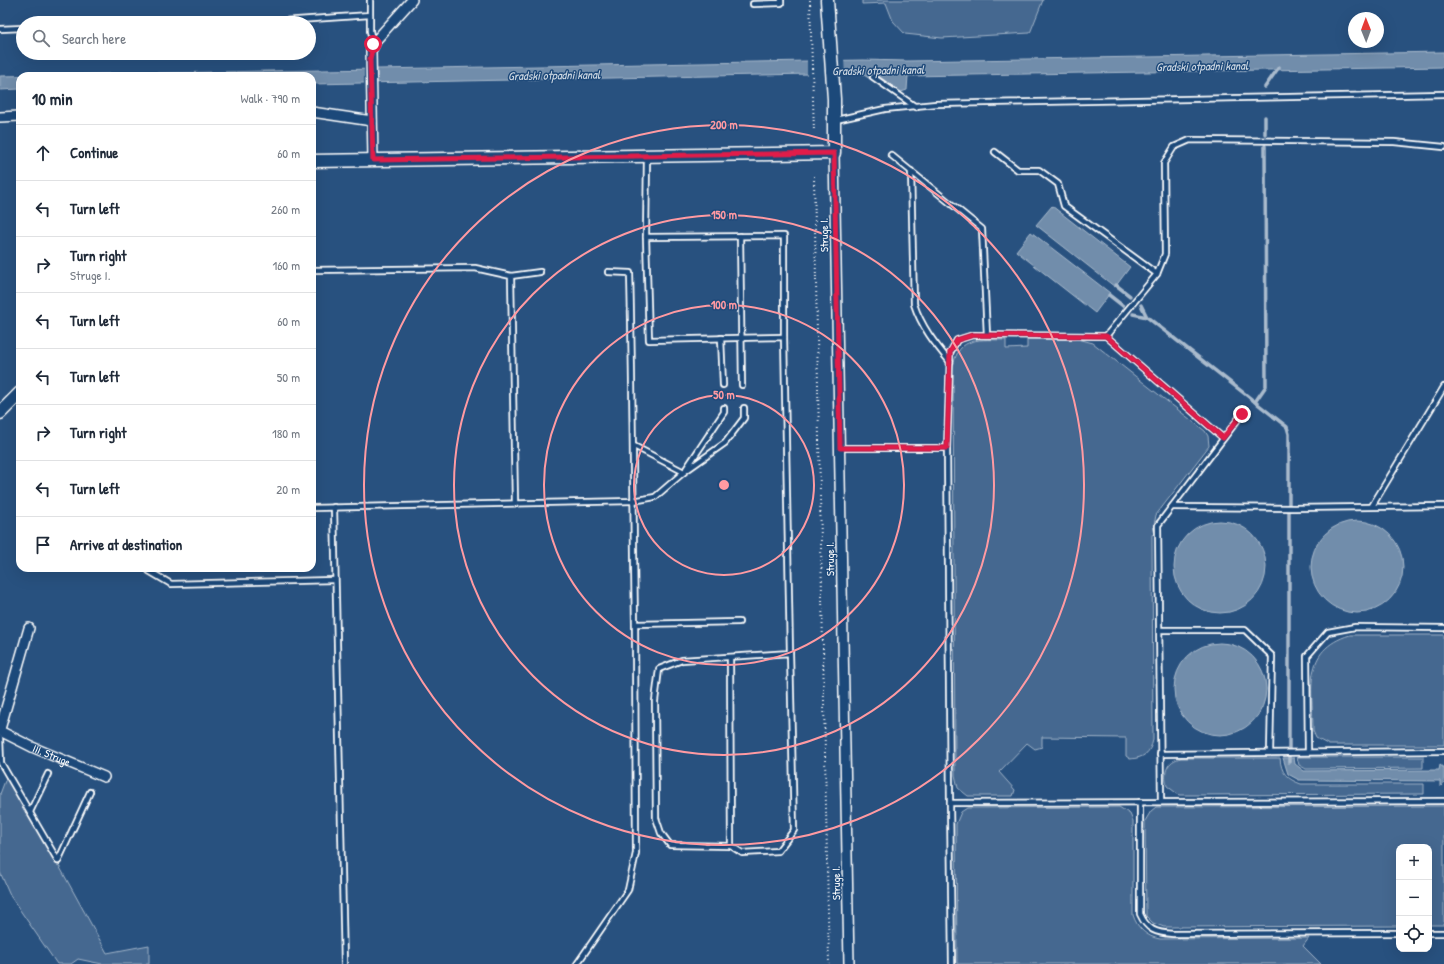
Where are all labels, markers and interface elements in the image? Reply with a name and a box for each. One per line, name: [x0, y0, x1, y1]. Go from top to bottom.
north arrow: [1348, 12, 1384, 48]
search box: [16, 16, 316, 60]
icon: search: [30, 27, 52, 49]
text: Search here: [62, 28, 126, 49]
route start: [364, 35, 382, 53]
water label: Gradski otpadni kanal: [1156, 57, 1249, 75]
water label: Gradski otpadni kanal: [832, 61, 925, 79]
water label: Gradski otpadni kanal: [508, 66, 601, 84]
text: 10 min: [32, 87, 73, 110]
text: Walk · 790 m: [241, 89, 300, 107]
text: 200 m: [710, 116, 738, 133]
icon: ahead: [32, 142, 54, 164]
text: Continue: [70, 142, 118, 163]
text: 60 m: [277, 144, 300, 162]
icon: left: [32, 198, 54, 220]
text: Turn left: [70, 198, 120, 219]
text: 260 m: [271, 200, 300, 218]
text: 150 m: [711, 206, 737, 223]
street label: Struge I.: [817, 218, 831, 252]
text: Turn right: [70, 245, 126, 266]
icon: right: [32, 254, 54, 276]
text: 160 m: [272, 256, 300, 274]
text: Struge I.: [70, 266, 110, 284]
text: 100 m: [711, 296, 737, 313]
icon: left: [32, 310, 54, 332]
text: Turn left: [70, 310, 120, 331]
text: 60 m: [277, 312, 300, 330]
icon: left: [32, 366, 54, 388]
text: Turn left: [70, 366, 120, 387]
text: 50 m: [277, 368, 300, 386]
text: 50 m: [713, 386, 735, 403]
route end: [1233, 405, 1251, 423]
icon: right: [32, 422, 54, 444]
text: Turn right: [70, 422, 126, 443]
text: 180 m: [272, 424, 300, 442]
icon: left: [32, 478, 54, 500]
text: Turn left: [70, 478, 120, 499]
centre of rings: [717, 478, 731, 492]
text: 20 m: [276, 480, 300, 498]
icon: arrive: [32, 534, 54, 556]
text: Arrive at destination: [70, 534, 182, 555]
street label: Struge I.: [823, 542, 837, 576]
street label: III. Struge: [31, 741, 73, 769]
map controls: [1396, 844, 1432, 952]
button: +: [1396, 844, 1432, 880]
street label: Struge I.: [829, 866, 843, 900]
button: −: [1396, 880, 1432, 916]
button: locate: [1396, 916, 1432, 952]

